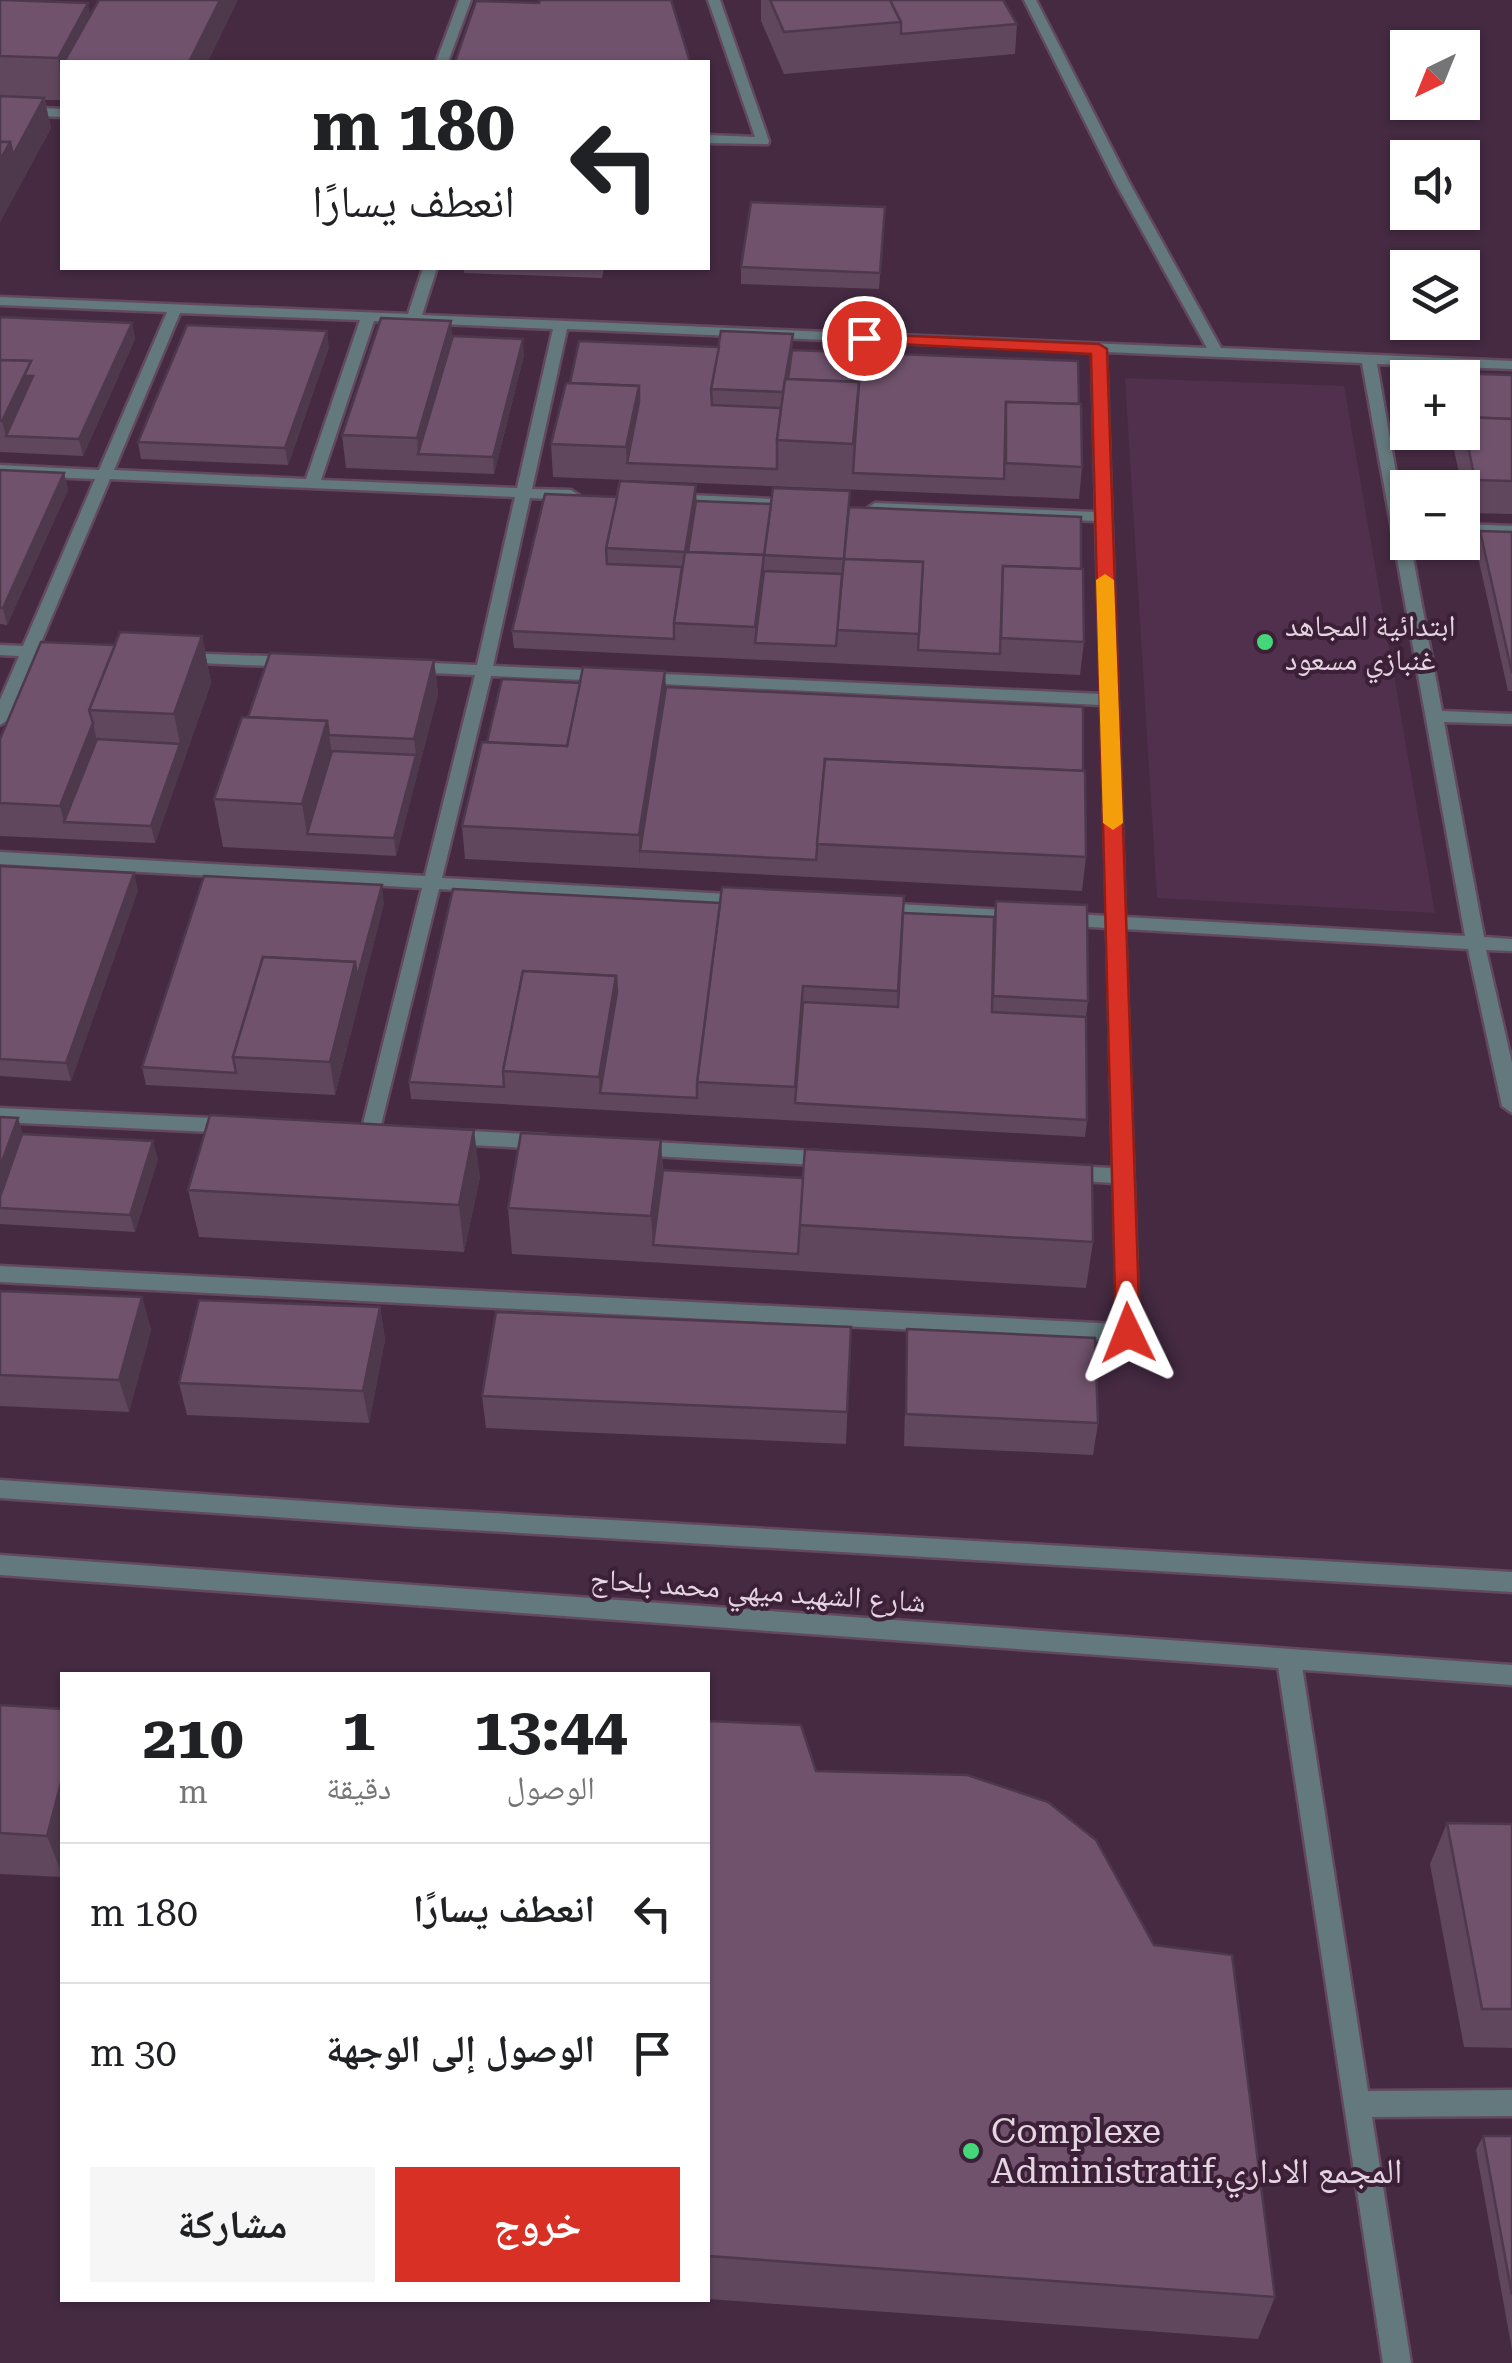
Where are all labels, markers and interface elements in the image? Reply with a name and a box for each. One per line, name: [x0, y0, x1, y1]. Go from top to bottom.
north arrow: [1390, 30, 1480, 120]
map controls: [1390, 30, 1480, 560]
text: 180 m: [312, 85, 515, 167]
icon: left: [550, 100, 680, 230]
button: sound: [1390, 140, 1480, 230]
text: انعطف يسارًا: [312, 175, 515, 228]
button: layers: [1390, 250, 1480, 340]
pin: [822, 296, 907, 381]
icon: arrive: [837, 311, 892, 366]
button: +: [1390, 360, 1480, 450]
button: −: [1390, 470, 1480, 560]
place label: ابتدائية المجاهد غنبازي مسعود: [1285, 608, 1456, 683]
marker: ابتدائية المجاهد غنبازي مسعود: [1254, 631, 1276, 653]
position arrow: [1076, 1281, 1180, 1385]
street label: شارع الشهيد ميهي محمد بلحاج: [589, 1561, 927, 1626]
text: 1: [342, 1694, 376, 1765]
text: 13:44: [474, 1694, 627, 1765]
text: 210: [143, 1702, 244, 1773]
text: دقيقة: [326, 1769, 391, 1807]
text: الوصول: [506, 1769, 595, 1807]
text: m: [179, 1773, 208, 1811]
icon: left: [625, 1886, 680, 1941]
text: انعطف يسارًا: [413, 1887, 595, 1931]
text: 180 m: [90, 1891, 198, 1935]
icon: arrive: [625, 2026, 680, 2081]
text: الوصول إلى الوجهة: [326, 2027, 595, 2071]
text: 30 m: [90, 2031, 177, 2075]
place label: Complexe Administratif,المجمع الاداري: [991, 2111, 1402, 2198]
marker: Complexe Administratif,المجمع الاداري: [960, 2140, 982, 2162]
button: مشاركة: [90, 2167, 375, 2282]
button: خروج: [395, 2167, 680, 2282]

